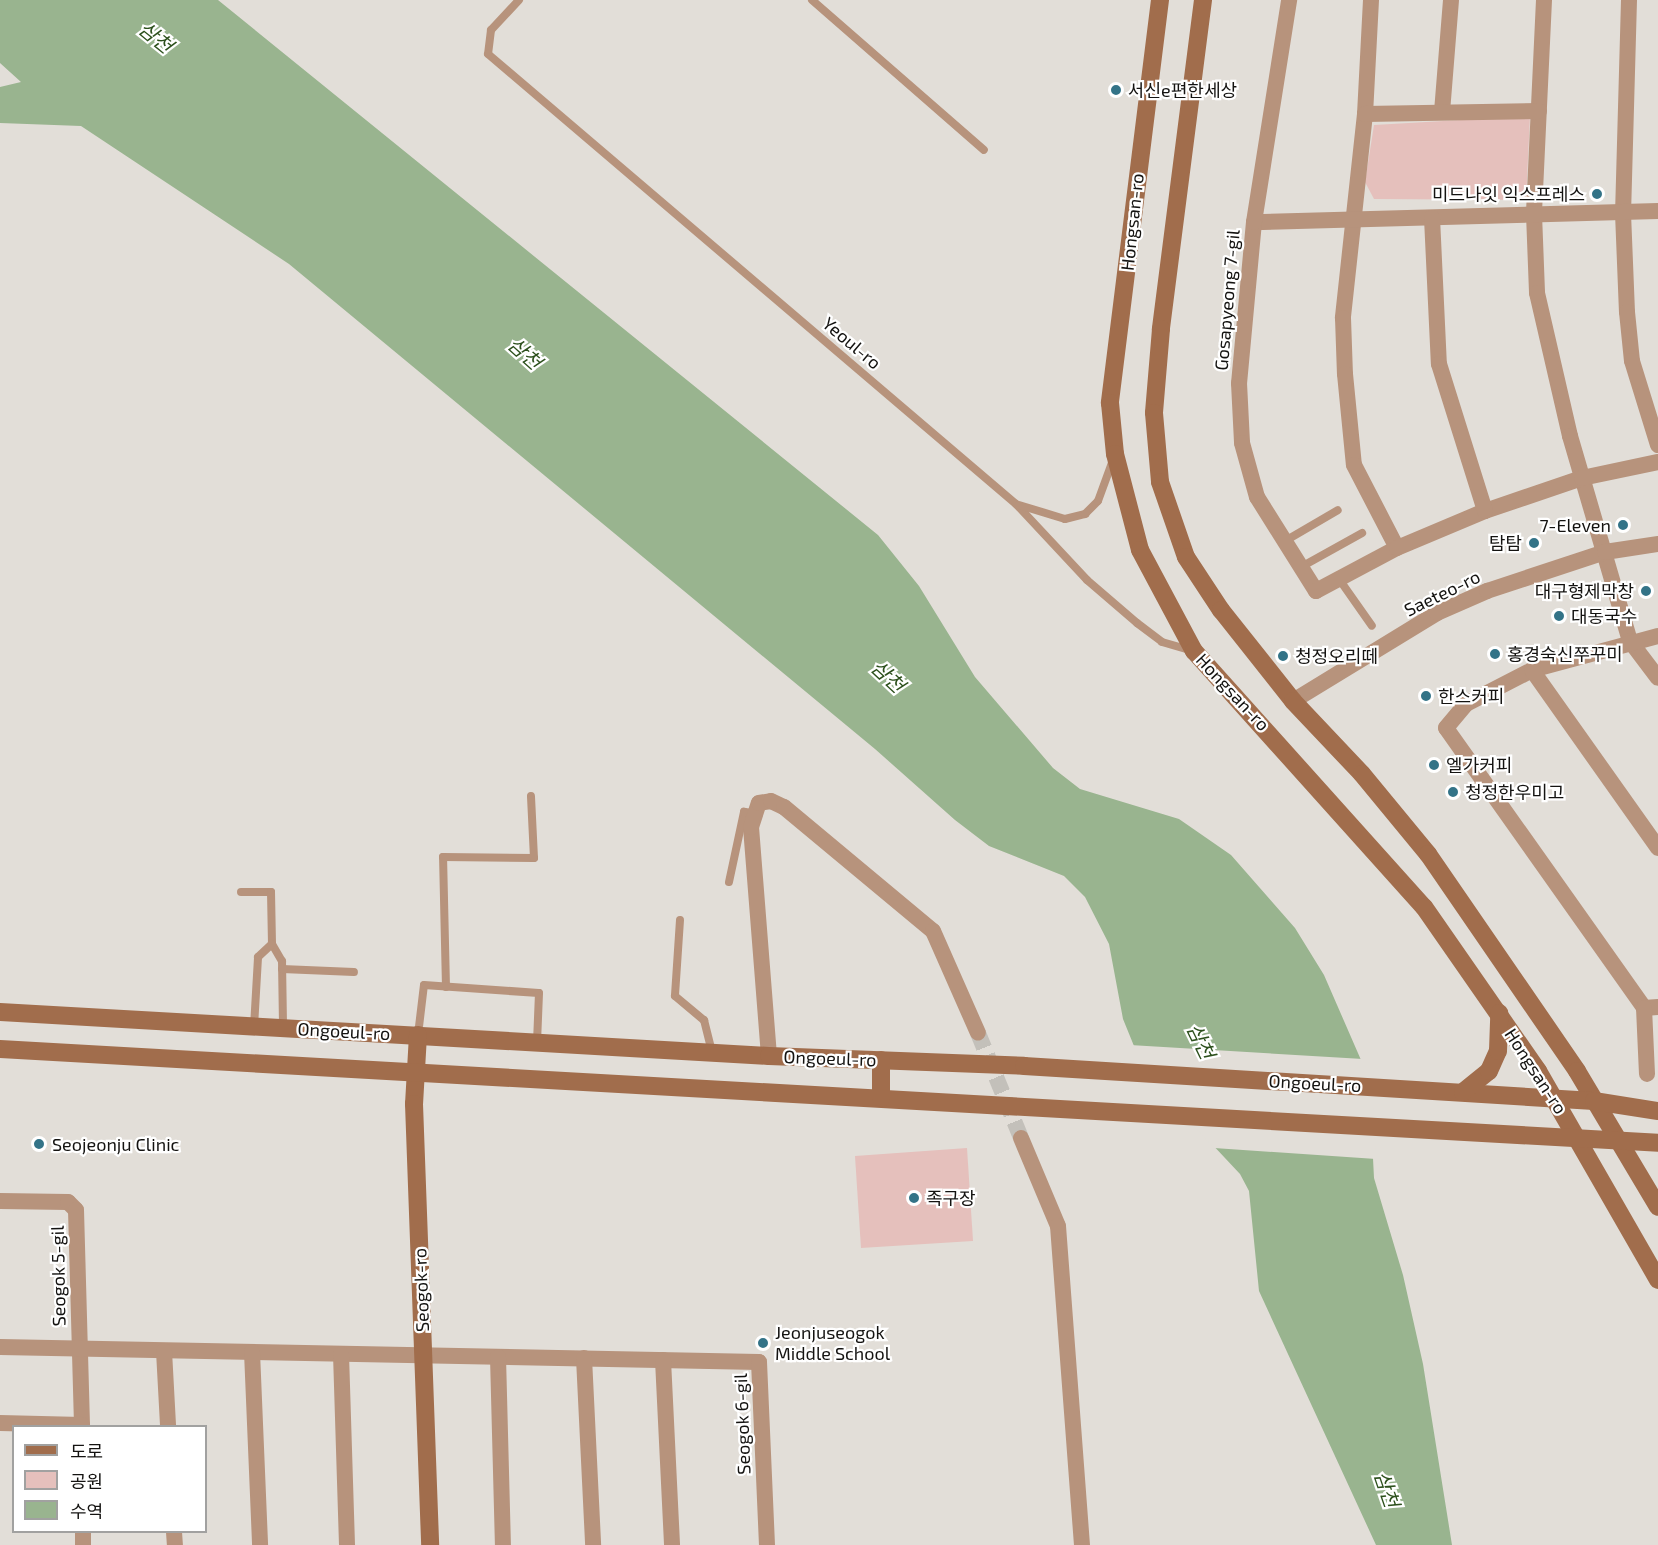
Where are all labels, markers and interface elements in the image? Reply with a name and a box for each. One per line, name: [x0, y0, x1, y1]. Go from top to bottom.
water label: 삼천: [134, 16, 178, 58]
place label: 서신e편한세상: [1128, 79, 1237, 101]
marker: 서신e편한세상: [1109, 83, 1123, 97]
street label: Hongsan-ro: [1116, 172, 1148, 272]
place label: 미드나잇 익스프레스: [1432, 183, 1585, 205]
marker: 미드나잇 익스프레스: [1590, 187, 1604, 201]
street label: Gosapyeong 7-gil: [1210, 229, 1244, 371]
street label: Yeoul-ro: [818, 312, 886, 374]
water label: 삼천: [503, 332, 547, 374]
place label: 7-Eleven: [1539, 514, 1611, 536]
marker: 7-Eleven: [1616, 518, 1630, 532]
place label: 탐탐: [1489, 532, 1522, 554]
marker: 탐탐: [1527, 536, 1541, 550]
street label: Saeteo-ro: [1401, 565, 1483, 621]
place label: 대구형제막창: [1535, 580, 1634, 602]
marker: 대구형제막창: [1639, 584, 1653, 598]
place label: 대동국수: [1571, 605, 1637, 627]
marker: 대동국수: [1552, 609, 1566, 623]
place label: 홍경숙신쭈꾸미: [1507, 643, 1623, 665]
place label: 청정오리떼: [1295, 645, 1378, 667]
marker: 홍경숙신쭈꾸미: [1488, 647, 1502, 661]
street label: Hongsan-ro: [1192, 649, 1274, 735]
marker: 청정오리떼: [1276, 649, 1290, 663]
water label: 삼천: [866, 655, 910, 697]
place label: 한스커피: [1438, 685, 1504, 707]
marker: 한스커피: [1419, 689, 1433, 703]
place label: 엘가커피: [1446, 754, 1512, 776]
marker: 엘가커피: [1427, 758, 1441, 772]
place label: 청정한우미고: [1465, 781, 1564, 803]
marker: 청정한우미고: [1446, 785, 1460, 799]
street label: Ongoeul-ro: [297, 1018, 391, 1044]
water label: 삼천: [1182, 1019, 1220, 1063]
street label: Hongsan-ro: [1500, 1024, 1572, 1118]
street label: Ongoeul-ro: [783, 1046, 877, 1070]
street label: Ongoeul-ro: [1268, 1070, 1362, 1096]
place label: Seojeonju Clinic: [52, 1133, 179, 1155]
marker: Seojeonju Clinic: [30, 1135, 48, 1153]
place label: 족구장: [926, 1187, 976, 1209]
marker: 족구장: [907, 1191, 921, 1205]
street label: Seogok 5-gil: [46, 1225, 70, 1327]
street label: Seogok-ro: [409, 1248, 433, 1332]
place label: Jeonjuseogok Middle School: [775, 1322, 890, 1364]
marker: Jeonjuseogok Middle School: [756, 1336, 770, 1350]
street label: Seogok 6-gil: [729, 1373, 755, 1475]
legend: [12, 1425, 207, 1533]
text: 도로: [70, 1440, 103, 1462]
water label: 삼천: [1370, 1468, 1404, 1510]
text: 공원: [70, 1470, 103, 1492]
text: 수역: [70, 1500, 103, 1522]

